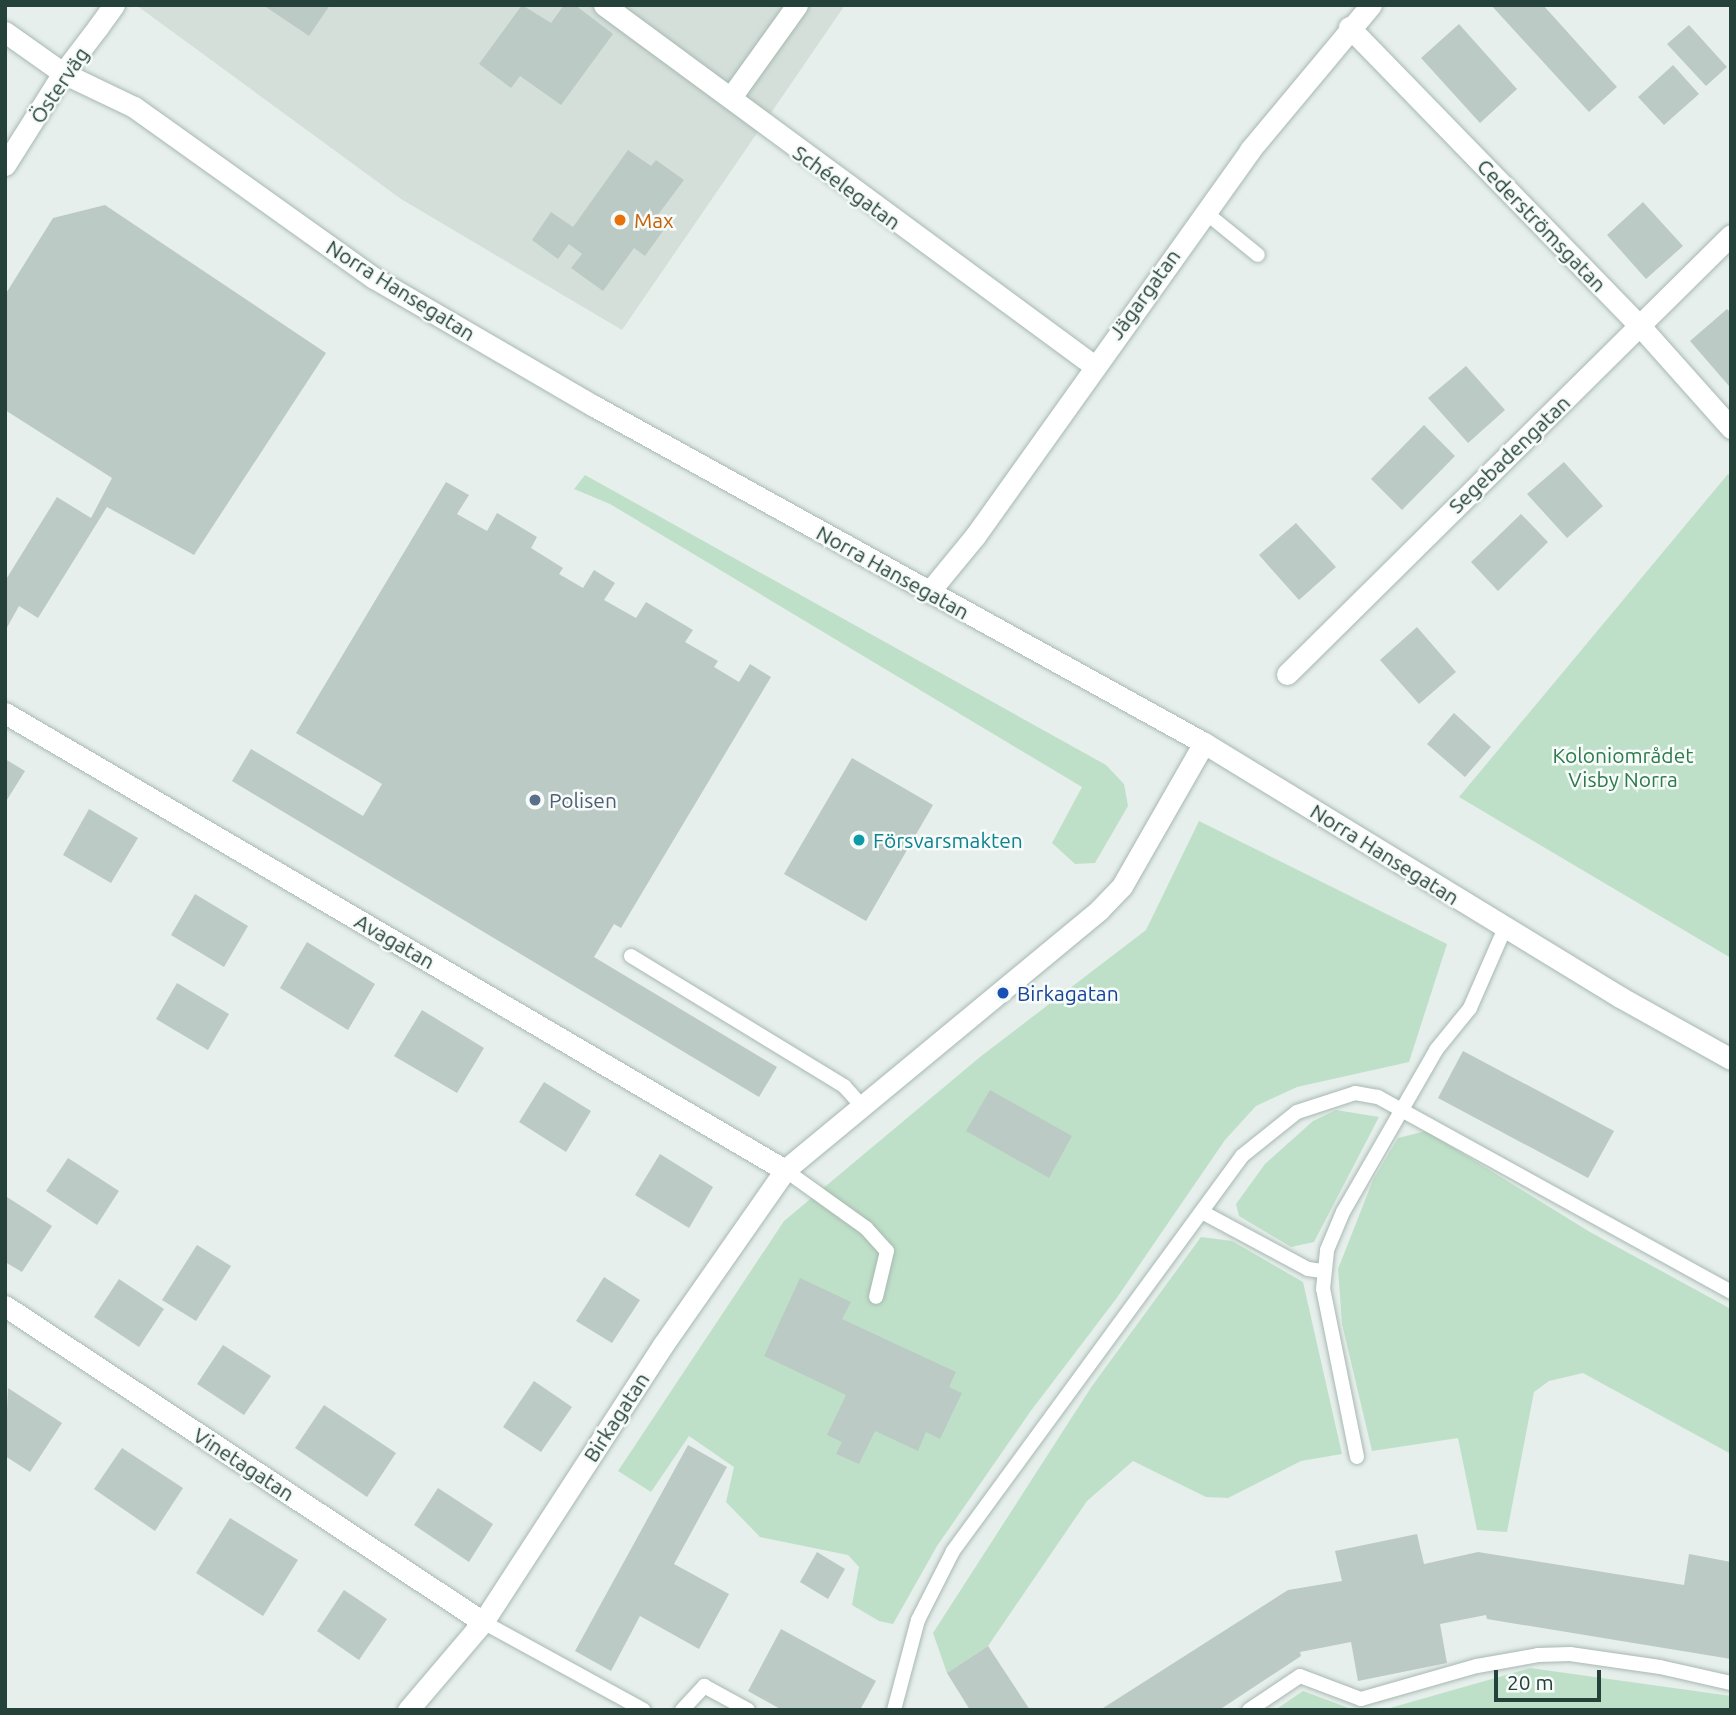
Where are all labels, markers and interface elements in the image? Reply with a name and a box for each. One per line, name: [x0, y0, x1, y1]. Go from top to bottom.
street label: Österväg: [24, 42, 94, 128]
street label: Schéelegatan: [788, 140, 906, 234]
street label: Cederströmsgatan: [1472, 153, 1612, 297]
place label: Max: [634, 207, 674, 233]
marker: Max: [612, 212, 628, 228]
street label: Norra Hansegatan: [322, 234, 480, 346]
street label: Jägargatan: [1103, 244, 1185, 344]
street label: Segebadengatan: [1443, 390, 1575, 518]
street label: Norra Hansegatan: [812, 520, 974, 624]
park label: Koloniområdet Visby Norra: [1553, 742, 1693, 792]
place label: Polisen: [549, 787, 617, 813]
marker: Polisen: [527, 792, 543, 808]
street label: Norra Hansegatan: [1306, 798, 1464, 910]
place label: Försvarsmakten: [873, 827, 1023, 853]
marker: Försvarsmakten: [851, 832, 867, 848]
street label: Avagatan: [350, 908, 440, 974]
place label: Birkagatan: [1017, 980, 1119, 1006]
marker: Birkagatan: [995, 985, 1011, 1001]
street label: Birkagatan: [578, 1368, 654, 1466]
street label: Vinetagatan: [189, 1422, 299, 1506]
scale bar: [1498, 1656, 1605, 1700]
text: 20 m: [1507, 1670, 1554, 1694]

